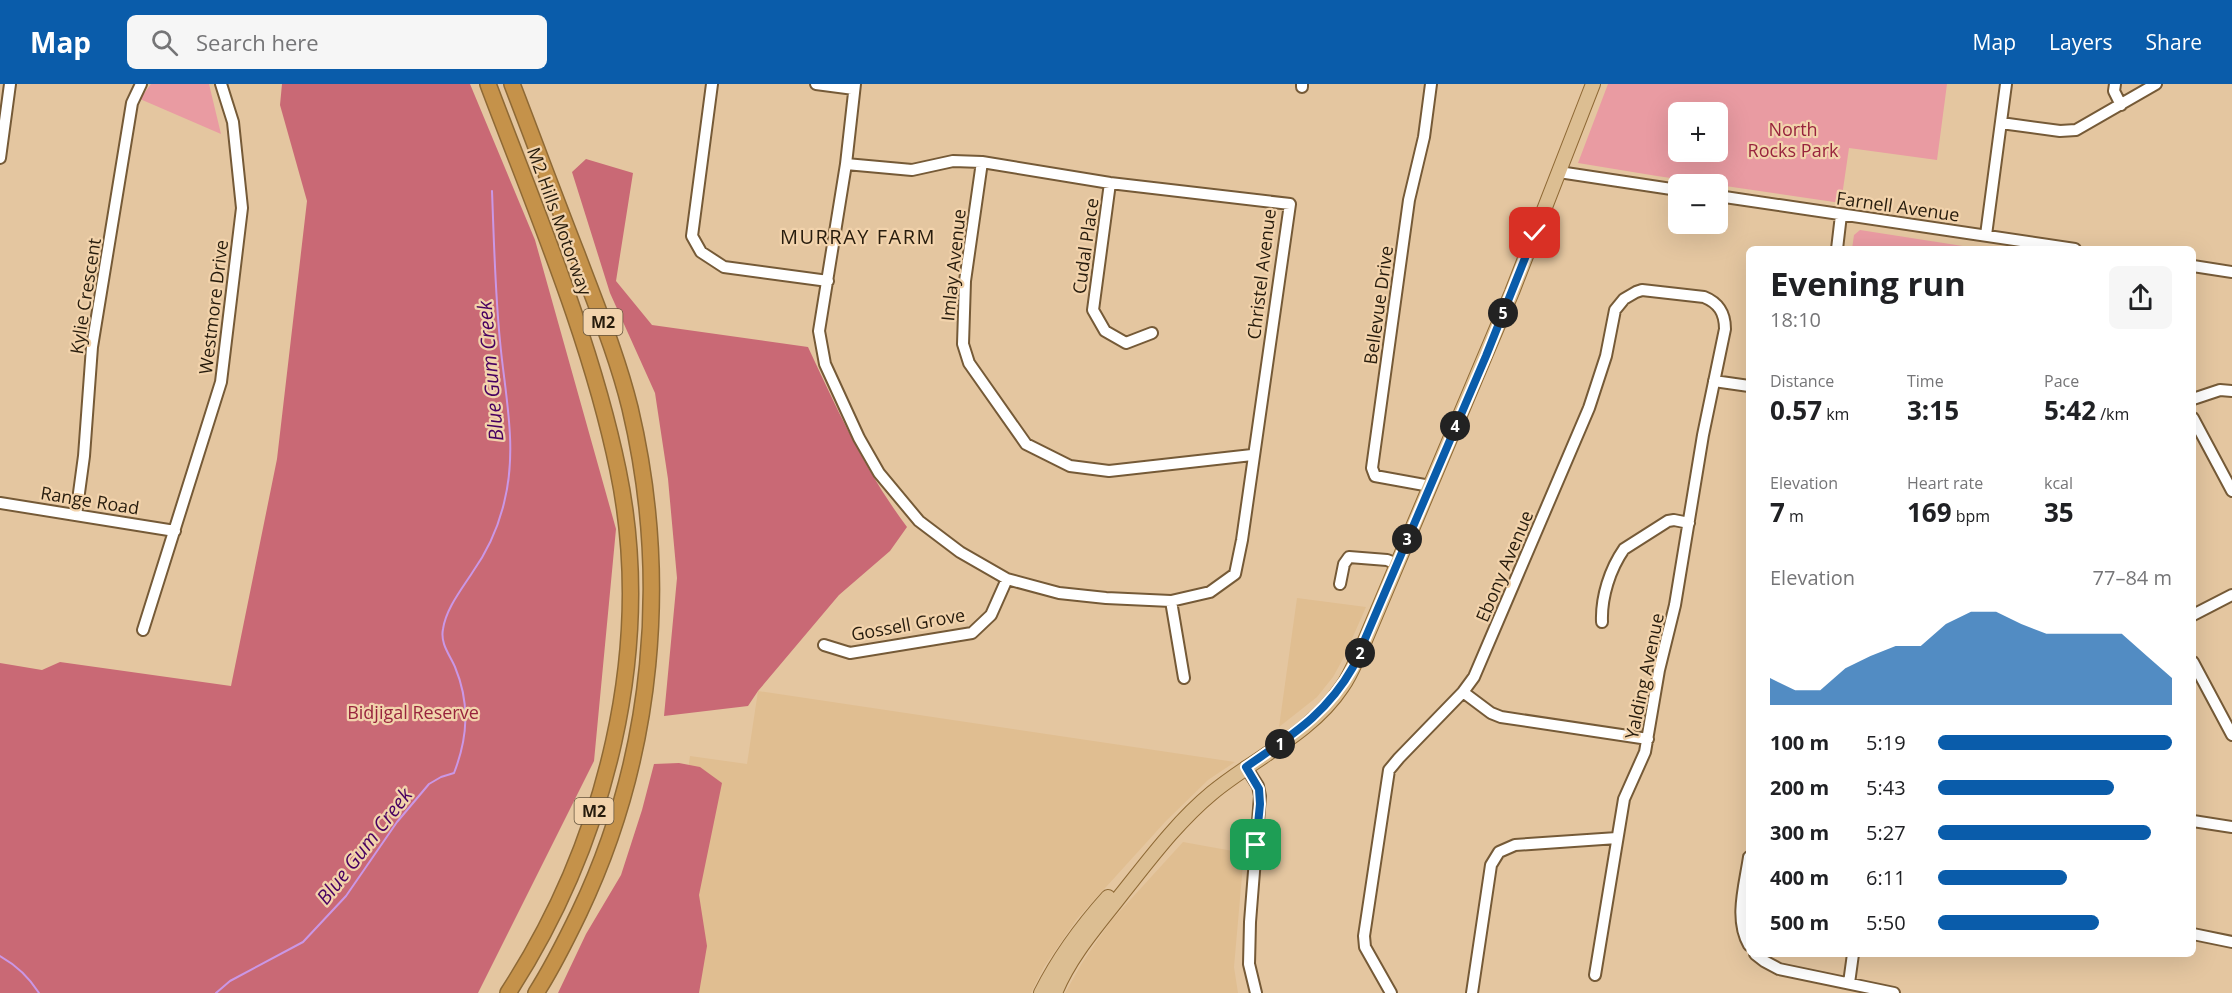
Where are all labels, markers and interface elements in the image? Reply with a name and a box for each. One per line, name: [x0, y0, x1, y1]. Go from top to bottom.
search box: [127, 15, 547, 69]
text: Map: [30, 23, 91, 61]
icon: search: [148, 26, 181, 59]
text: Search here: [196, 27, 319, 57]
text: Map: [1973, 28, 2016, 56]
text: Layers: [2049, 28, 2113, 56]
text: Share: [2146, 28, 2202, 56]
map controls: [1668, 102, 1728, 234]
button: +: [1668, 102, 1728, 162]
park label: North Rocks Park: [1748, 117, 1839, 162]
street label: M2 Hills Motorway: [522, 144, 598, 299]
button: −: [1668, 174, 1728, 234]
street label: Farnell Avenue: [1835, 185, 1961, 227]
street label: Cudal Place: [1066, 196, 1104, 296]
street label: Christel Avenue: [1241, 207, 1281, 341]
pin: [1509, 207, 1560, 258]
street label: Imlay Avenue: [935, 208, 971, 322]
icon: check: [1518, 216, 1551, 249]
district label: MURRAY FARM: [780, 223, 936, 250]
street label: Kylie Crescent: [64, 236, 106, 356]
street label: Westmore Drive: [193, 238, 233, 376]
street label: Bellevue Drive: [1358, 244, 1398, 366]
text: Evening run: [1770, 261, 1966, 306]
button: share: [2109, 266, 2172, 329]
water label: Blue Gum Creek: [470, 298, 510, 442]
pin: 5: [1488, 298, 1518, 328]
text: 5: [1498, 302, 1508, 324]
text: 18:10: [1770, 306, 1821, 333]
road number: M2: [584, 309, 622, 335]
text: Distance: [1770, 370, 1834, 392]
text: Time: [1907, 370, 1944, 392]
text: Pace: [2044, 370, 2079, 392]
text: 0.57: [1770, 392, 1822, 428]
text: 3:15: [1907, 392, 1959, 428]
text: 5:42: [2044, 392, 2096, 428]
text: km: [1822, 403, 1849, 425]
text: /km: [2096, 403, 2129, 425]
pin: 4: [1440, 411, 1470, 441]
text: 4: [1450, 415, 1460, 437]
text: Elevation: [1770, 472, 1838, 494]
text: Heart rate: [1907, 472, 1983, 494]
text: kcal: [2044, 472, 2073, 494]
street label: Range Road: [39, 480, 141, 520]
text: 7: [1770, 494, 1785, 530]
text: 169: [1907, 494, 1952, 530]
text: 35: [2044, 494, 2074, 530]
text: m: [1785, 505, 1804, 527]
text: bpm: [1952, 505, 1990, 527]
street label: Ebony Avenue: [1470, 506, 1538, 626]
pin: 3: [1392, 524, 1422, 554]
text: 3: [1402, 528, 1412, 550]
text: Elevation: [1770, 564, 1855, 591]
text: 77–84 m: [2093, 564, 2172, 591]
street label: Gossell Grove: [849, 602, 967, 646]
street label: Yalding Avenue: [1619, 611, 1669, 741]
pin: 2: [1345, 638, 1375, 668]
text: 2: [1355, 642, 1365, 664]
park label: Bidjigal Reserve: [347, 700, 479, 724]
pin: 1: [1265, 729, 1295, 759]
text: 100 m: [1770, 729, 1829, 756]
text: 5:19: [1866, 729, 1906, 756]
text: 1: [1275, 733, 1285, 755]
text: 200 m: [1770, 774, 1829, 801]
text: 5:43: [1866, 774, 1906, 801]
water label: Blue Gum Creek: [310, 781, 419, 910]
road number: M2: [574, 798, 614, 824]
pin: [1230, 819, 1281, 870]
text: 300 m: [1770, 819, 1829, 846]
text: 5:27: [1866, 819, 1906, 846]
icon: arrive: [1239, 828, 1272, 861]
text: 400 m: [1770, 864, 1829, 891]
text: 6:11: [1866, 864, 1906, 891]
text: 500 m: [1770, 909, 1829, 936]
text: 5:50: [1866, 909, 1906, 936]

